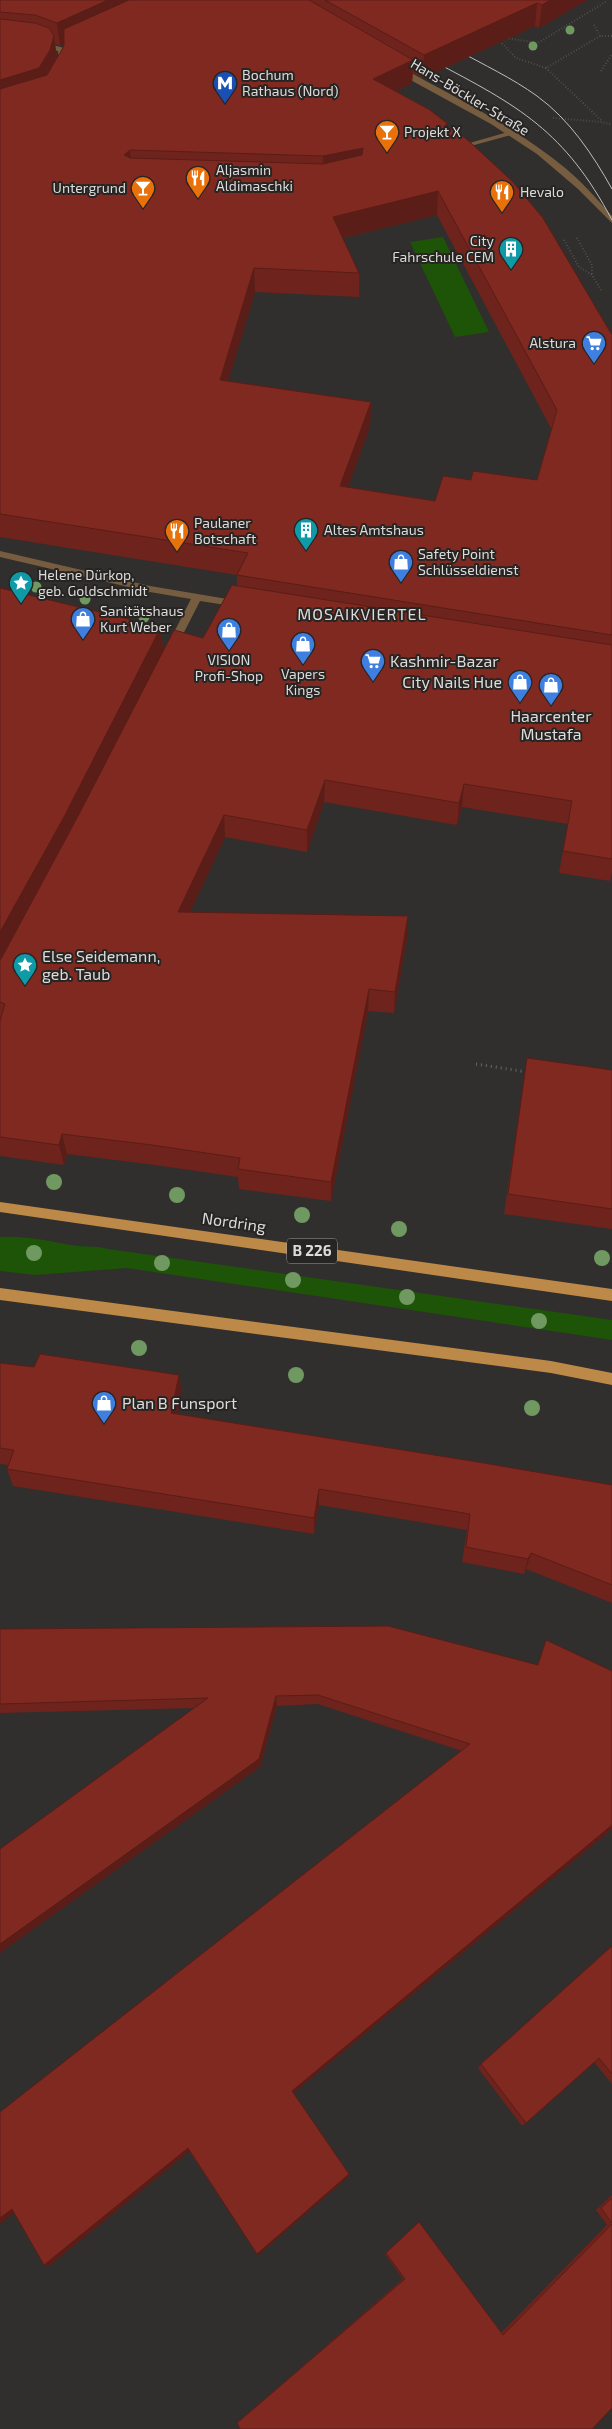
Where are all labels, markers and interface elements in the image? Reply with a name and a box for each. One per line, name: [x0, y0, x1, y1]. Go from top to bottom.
street label: Hans-Böckler-Straße: [408, 54, 533, 139]
place label: Bochum Rathaus (Nord): [242, 66, 338, 99]
metro station icon: Bochum Rathaus (Nord): [212, 70, 238, 104]
bar icon: Projekt X: [374, 119, 400, 153]
place label: Projekt X: [404, 123, 461, 140]
place label: Aljasmin Aldimaschki: [216, 161, 293, 194]
restaurant icon: Aljasmin Aldimaschki: [185, 165, 211, 199]
bar icon: Untergrund: [130, 175, 156, 209]
place label: Untergrund: [53, 179, 126, 196]
restaurant icon: Hevalo: [489, 179, 515, 213]
place label: Hevalo: [520, 183, 564, 200]
place label: City Fahrschule CEM: [392, 232, 495, 265]
building icon: City Fahrschule CEM: [498, 236, 524, 270]
supermarket icon: Alstura: [581, 330, 607, 364]
place label: Alstura: [529, 334, 576, 351]
place label: Paulaner Botschaft: [194, 514, 256, 547]
building icon: Altes Amtshaus: [293, 517, 319, 551]
restaurant icon: Paulaner Botschaft: [164, 518, 190, 552]
place label: Altes Amtshaus: [324, 521, 424, 538]
place label: Safety Point Schlüsseldienst: [418, 545, 518, 578]
shop icon: Safety Point Schlüsseldienst: [388, 549, 414, 583]
place label: Helene Dürkop, geb. Goldschmidt: [38, 566, 148, 599]
place icon: Helene Dürkop, geb. Goldschmidt: [8, 570, 34, 604]
place label: Sanitätshaus Kurt Weber: [100, 602, 184, 635]
district label: MOSAIKVIERTEL: [297, 604, 427, 623]
shop icon: Sanitätshaus Kurt Weber: [70, 606, 96, 640]
shop icon: VISION Profi-Shop: [216, 617, 242, 651]
shop icon: Vapers Kings: [290, 631, 316, 665]
supermarket icon: Kashmir-Bazar: [360, 648, 386, 682]
place label: VISION Profi-Shop: [195, 651, 263, 684]
place label: Kashmir-Bazar: [390, 651, 499, 670]
place label: Vapers Kings: [281, 665, 325, 698]
shop icon: City Nails Hue: [507, 669, 533, 703]
place label: City Nails Hue: [402, 672, 502, 691]
shop icon: Haarcenter Mustafa: [538, 672, 564, 706]
place label: Haarcenter Mustafa: [510, 706, 592, 743]
place label: Else Seidemann, geb. Taub: [42, 946, 160, 983]
place icon: Else Seidemann, geb. Taub: [12, 952, 38, 986]
street label: Nordring: [201, 1208, 267, 1235]
road number: B 226: [287, 1238, 337, 1264]
shop icon: Plan B Funsport: [91, 1390, 117, 1424]
place label: Plan B Funsport: [122, 1393, 237, 1412]

